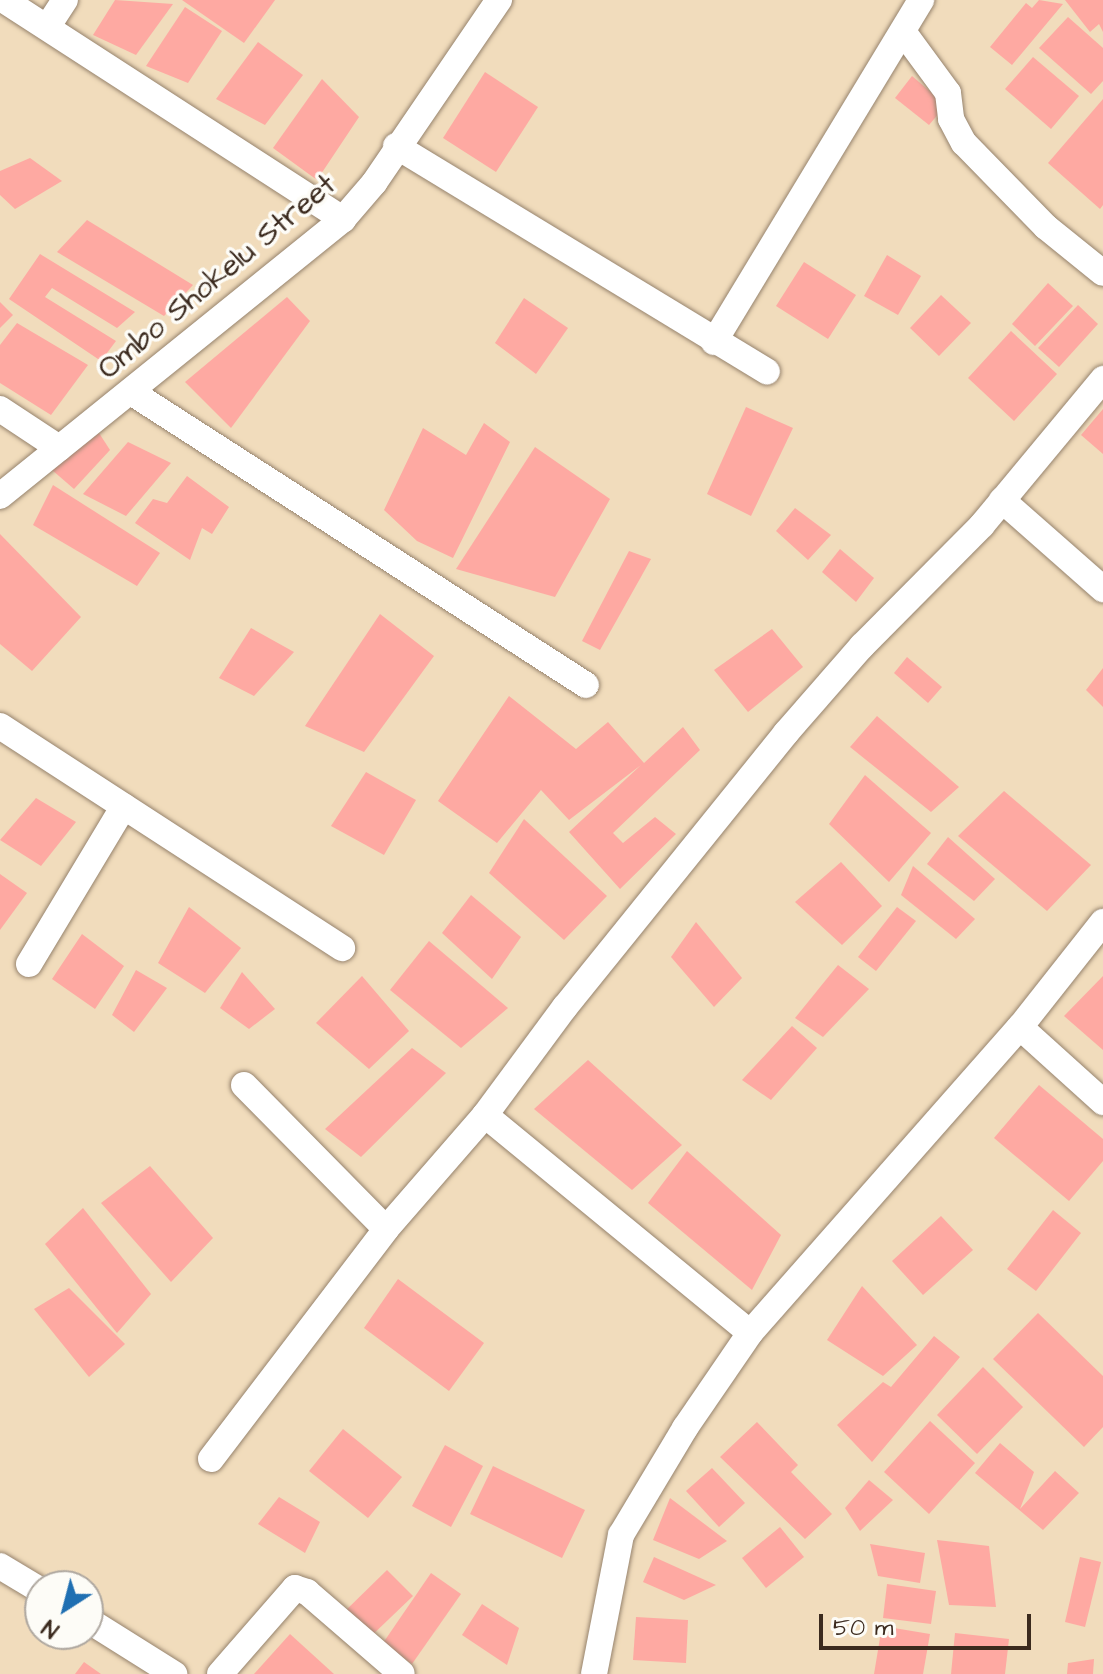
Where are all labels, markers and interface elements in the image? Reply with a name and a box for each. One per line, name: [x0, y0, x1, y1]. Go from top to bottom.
street label: Ombo Shokelu Street: [91, 167, 343, 387]
north arrow: [24, 1570, 104, 1650]
scale bar: [823, 1598, 1035, 1648]
text: 50 m: [833, 1611, 893, 1645]
text: N: [36, 1612, 65, 1645]

